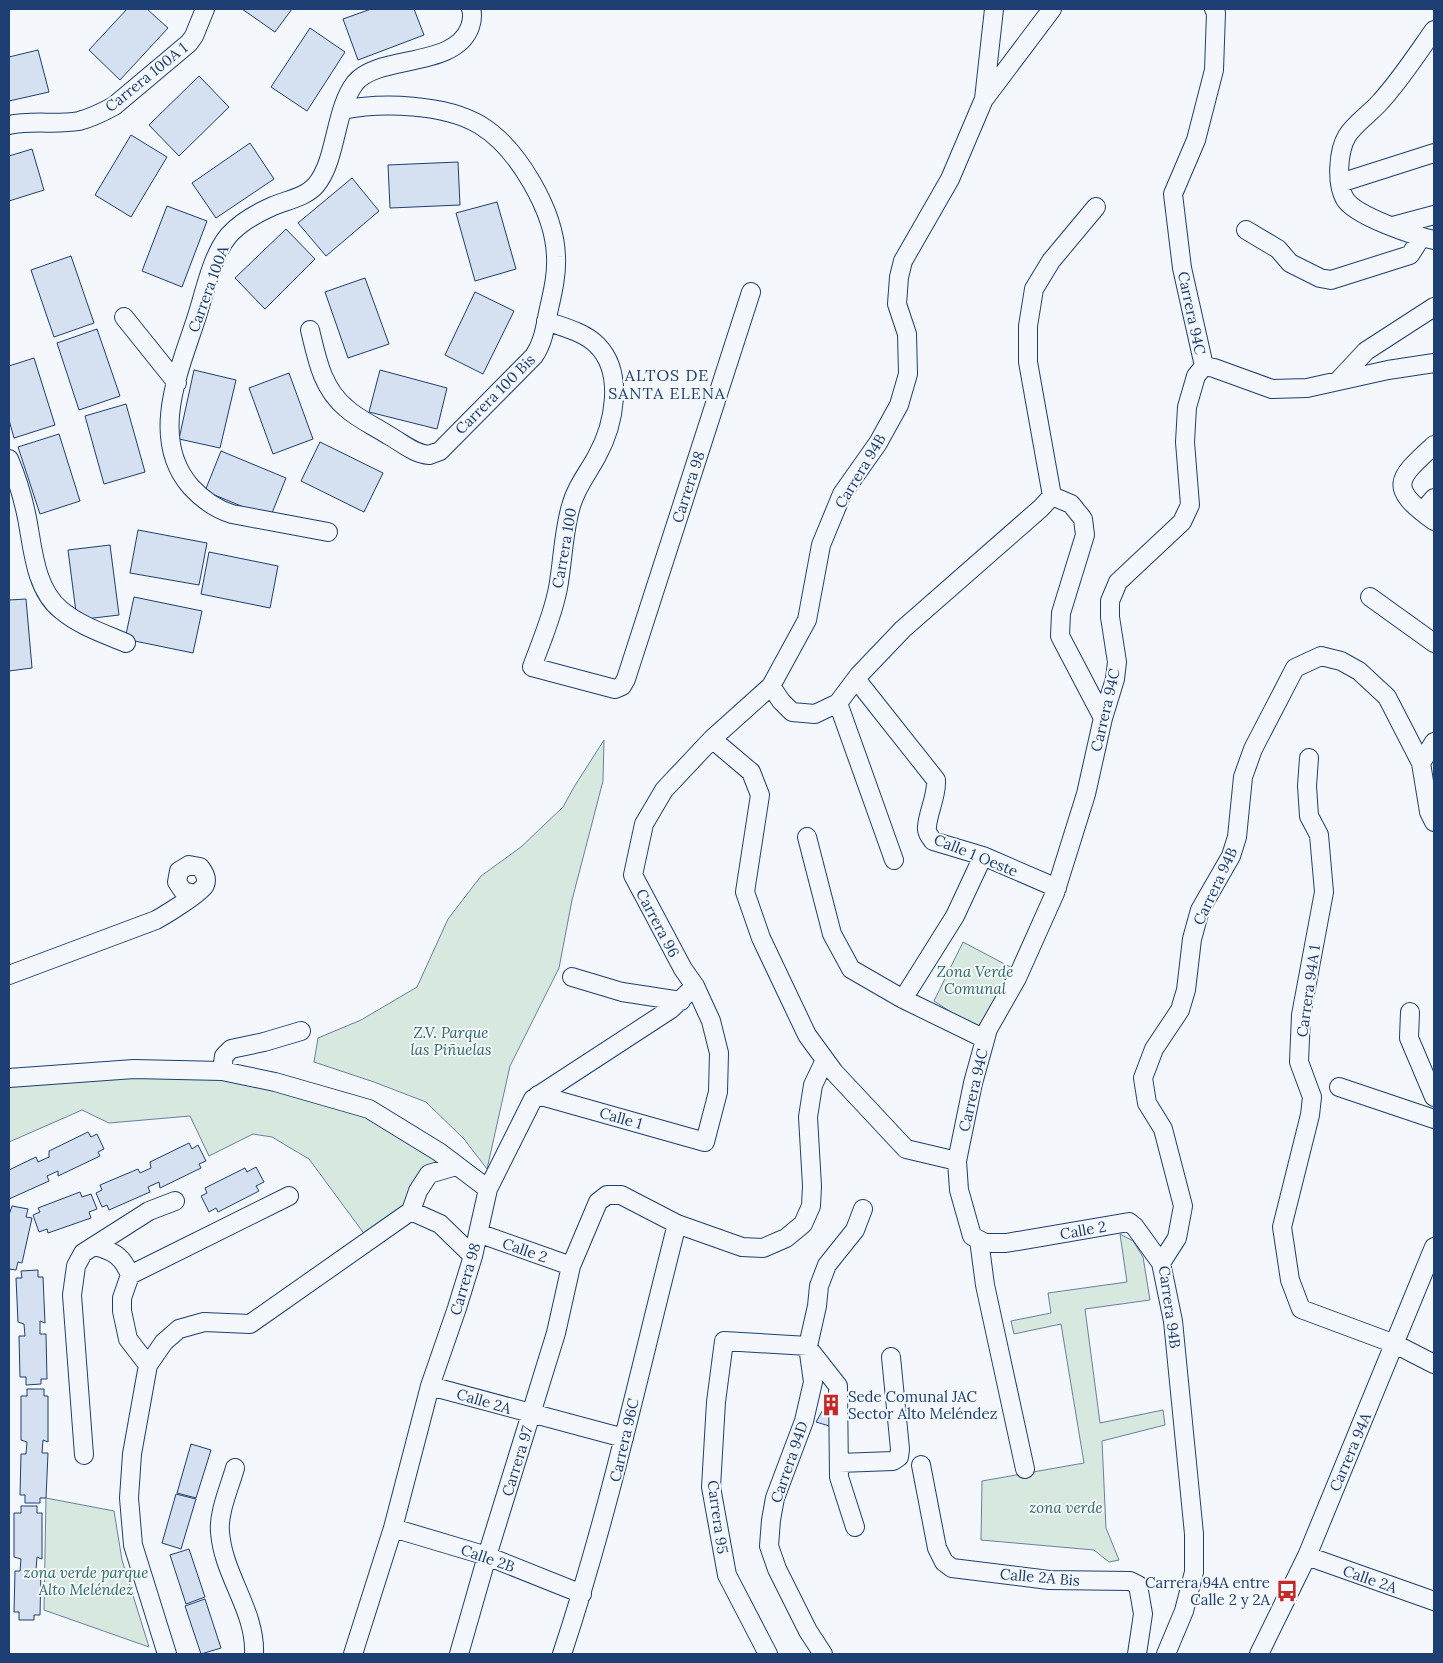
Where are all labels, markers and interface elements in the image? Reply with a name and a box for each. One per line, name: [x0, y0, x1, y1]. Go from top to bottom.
street label: Carrera 100A 1: [101, 38, 191, 116]
street label: Carrera 100A: [184, 243, 233, 335]
street label: Carrera 94C: [1174, 270, 1210, 357]
street label: Carrera 100 Bis: [451, 350, 539, 438]
district label: ALTOS DE SANTA ELENA: [608, 365, 726, 403]
street label: Carrera 94B: [830, 430, 890, 512]
street label: Carrera 98: [667, 449, 709, 525]
street label: Carrera 100: [548, 506, 580, 590]
street label: Carrera 94C: [1086, 666, 1124, 753]
street label: Calle 1 Oeste: [931, 830, 1021, 880]
street label: Carrera 94B: [1189, 844, 1241, 928]
street label: Carrera 96: [632, 886, 684, 960]
street label: Carrera 94A 1: [1292, 944, 1324, 1038]
park label: Zona Verde Comunal: [937, 962, 1013, 998]
park label: Z.V. Parque las Piñuelas: [411, 1023, 491, 1059]
street label: Carrera 94C: [954, 1046, 992, 1133]
street label: Calle 1: [597, 1103, 645, 1133]
street label: Calle 2: [1058, 1217, 1108, 1243]
street label: Calle 2: [500, 1233, 550, 1267]
street label: Carrera 98: [446, 1241, 484, 1317]
street label: Carrera 94B: [1155, 1264, 1185, 1350]
street label: Calle 2A: [455, 1384, 514, 1418]
place label: Sede Comunal JAC Sector Alto Meléndez: [848, 1387, 997, 1423]
building icon: Sede Comunal JAC Sector Alto Meléndez: [818, 1392, 844, 1418]
street label: Carrera 96C: [605, 1396, 643, 1484]
street label: Carrera 94A: [1325, 1409, 1375, 1494]
street label: Carrera 94D: [766, 1419, 812, 1505]
street label: Carrera 97: [497, 1423, 537, 1498]
street label: Carrera 95: [703, 1479, 733, 1555]
park label: zona verde: [1029, 1498, 1103, 1517]
street label: Calle 2B: [458, 1540, 518, 1576]
street label: Calle 2A: [1340, 1561, 1400, 1597]
park label: zona verde parque Alto Meléndez: [24, 1563, 148, 1599]
street label: Calle 2A Bis: [999, 1564, 1081, 1590]
place label: Carrera 94A entre Calle 2 y 2A: [1145, 1573, 1271, 1609]
bus stop icon: Carrera 94A entre Calle 2 y 2A: [1274, 1578, 1300, 1604]

